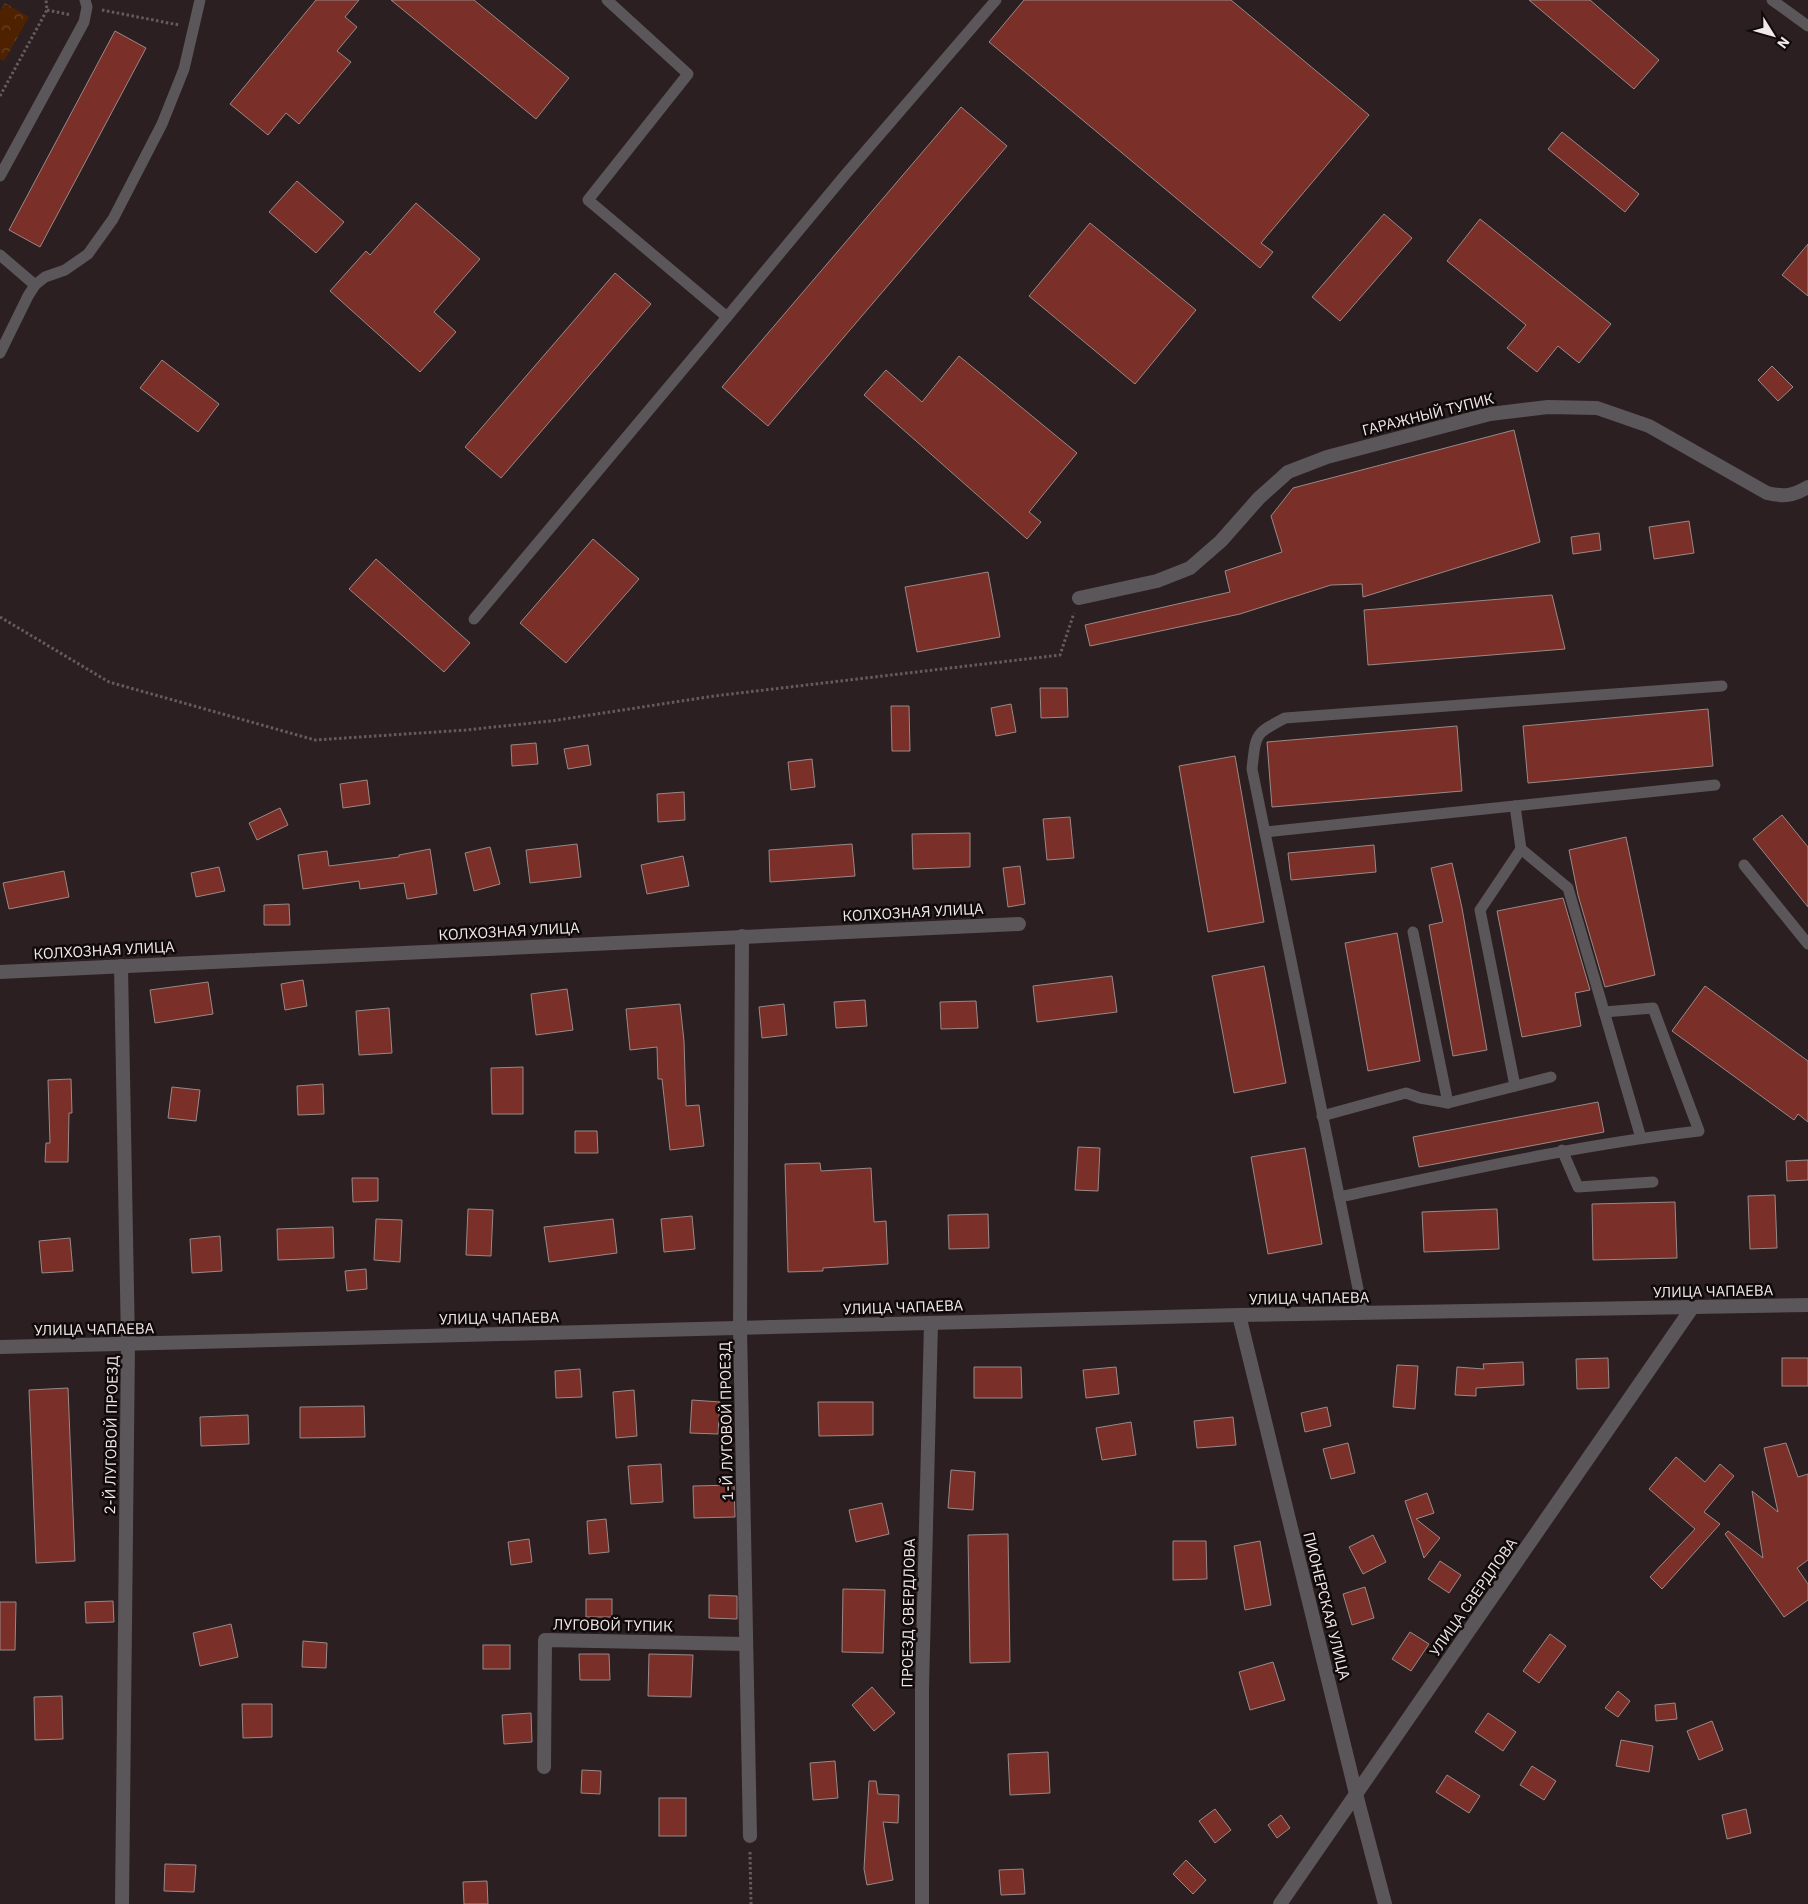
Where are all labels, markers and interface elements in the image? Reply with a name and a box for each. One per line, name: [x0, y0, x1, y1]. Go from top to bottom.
north arrow: [1748, 10, 1798, 60]
text: N: [1773, 33, 1794, 52]
street label: ГАРАЖНЫЙ ТУПИК: [1360, 388, 1496, 440]
street label: КОЛХОЗНАЯ УЛИЦА: [842, 899, 984, 925]
street label: КОЛХОЗНАЯ УЛИЦА: [438, 918, 580, 944]
street label: КОЛХОЗНАЯ УЛИЦА: [33, 937, 175, 963]
street label: УЛИЦА ЧАПАЕВА: [1653, 1280, 1774, 1302]
street label: УЛИЦА ЧАПАЕВА: [1249, 1287, 1370, 1309]
street label: УЛИЦА ЧАПАЕВА: [842, 1295, 964, 1319]
street label: УЛИЦА ЧАПАЕВА: [439, 1307, 560, 1329]
street label: УЛИЦА ЧАПАЕВА: [34, 1318, 155, 1340]
street label: 1-Й ЛУГОВОЙ ПРОЕЗД: [715, 1341, 737, 1501]
street label: 2-Й ЛУГОВОЙ ПРОЕЗД: [100, 1355, 122, 1515]
street label: ПИОНЕРСКАЯ УЛИЦА: [1299, 1530, 1355, 1682]
street label: УЛИЦА СВЕРДЛОВА: [1425, 1534, 1521, 1660]
street label: ПРОЕЗД СВЕРДЛОВА: [897, 1538, 919, 1688]
street label: ЛУГОВОЙ ТУПИК: [553, 1614, 673, 1636]

